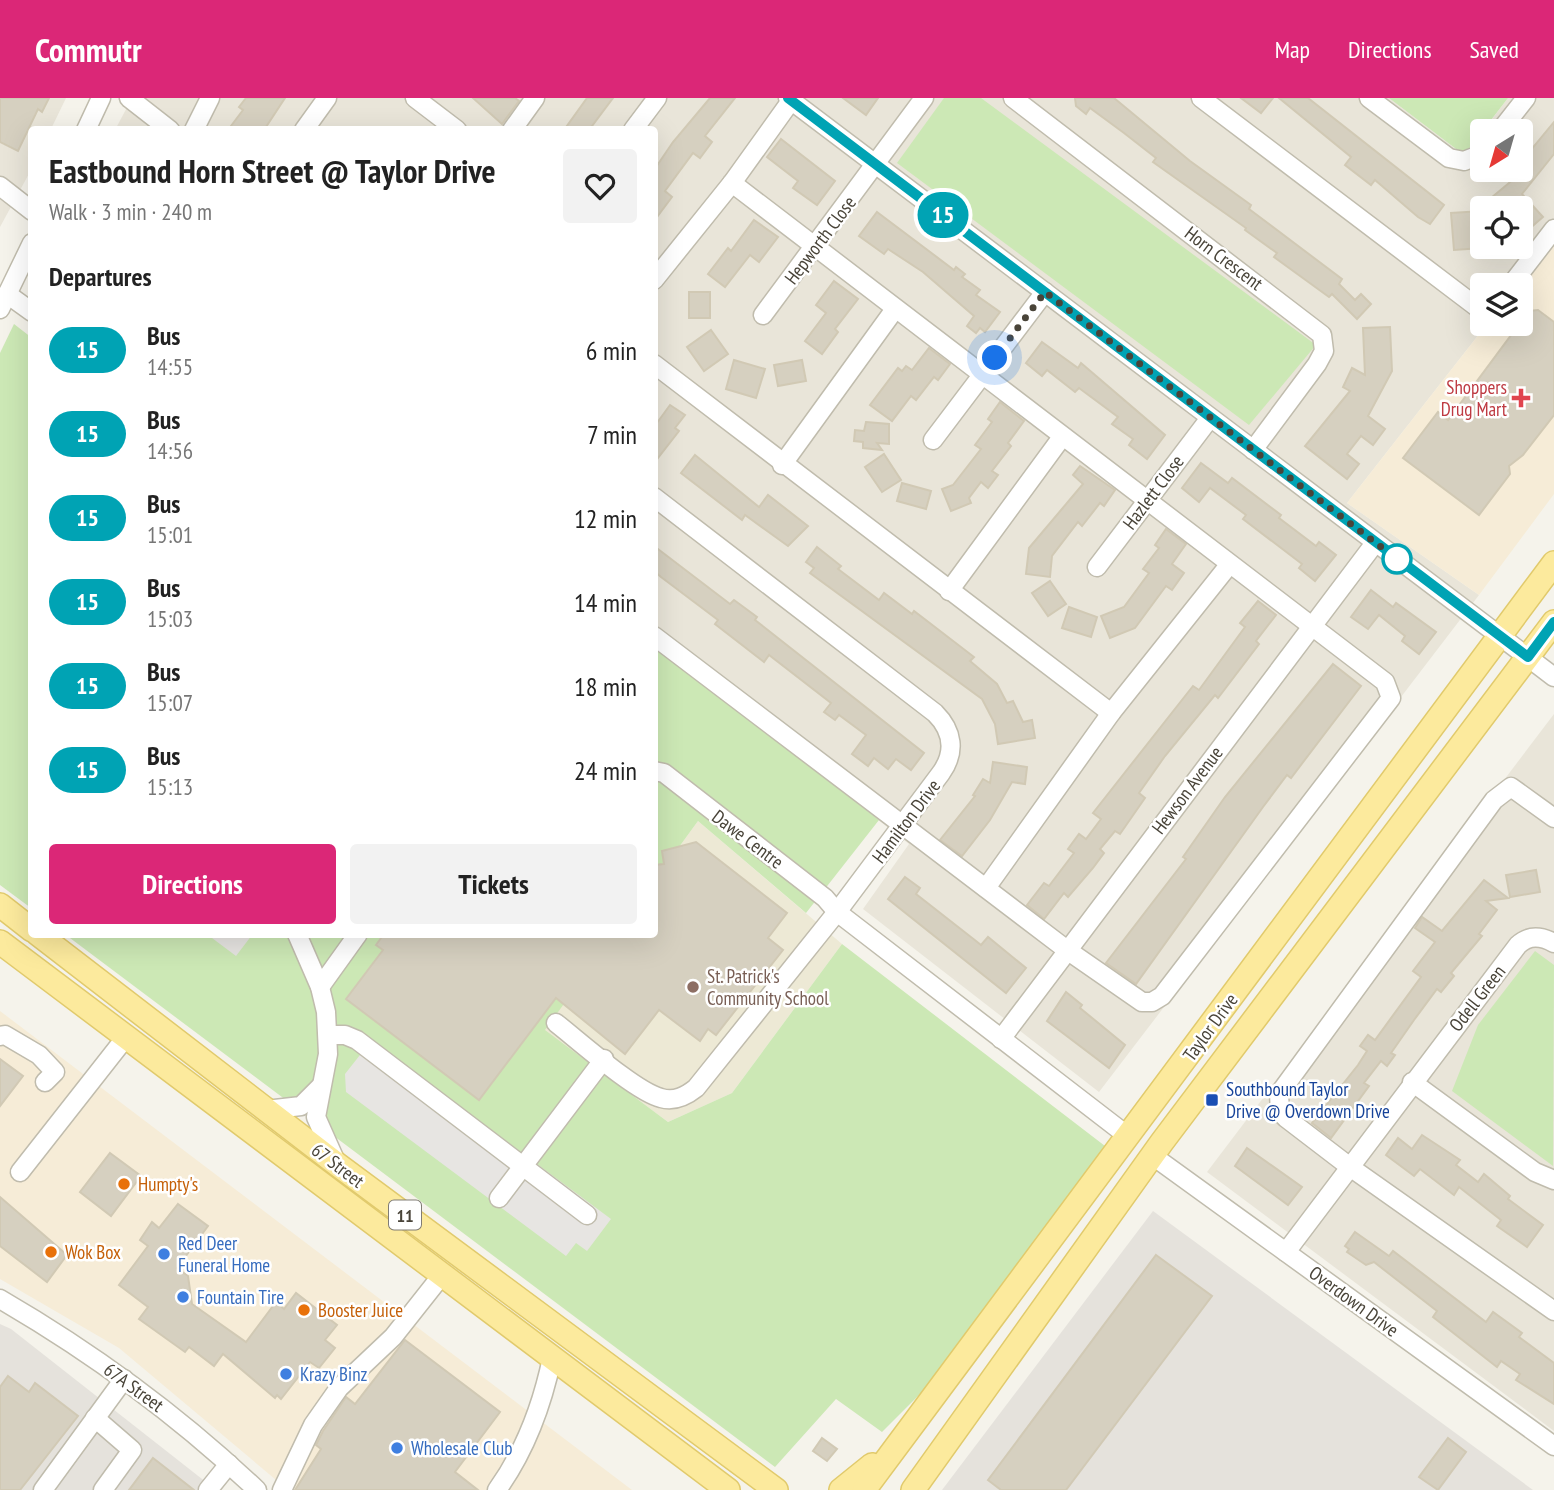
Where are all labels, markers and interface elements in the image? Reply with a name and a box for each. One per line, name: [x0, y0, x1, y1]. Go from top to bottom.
text: Commutr: [35, 28, 142, 71]
text: Map: [1275, 34, 1310, 65]
text: Directions: [1348, 34, 1432, 65]
text: Saved: [1470, 34, 1519, 65]
north arrow: [1470, 119, 1533, 182]
map controls: [1470, 119, 1533, 336]
text: Eastbound Horn Street @ Taylor Drive: [49, 149, 496, 192]
button: heart: [563, 149, 637, 223]
street label: Hepworth Close: [779, 191, 861, 289]
line badge: 15: [912, 192, 974, 238]
button: locate: [1470, 196, 1533, 259]
text: Walk · 3 min · 240 m: [49, 197, 212, 226]
text: 15: [932, 199, 954, 230]
street label: Horn Crescent: [1180, 221, 1268, 296]
text: Departures: [49, 260, 152, 293]
button: layers: [1470, 273, 1533, 336]
text: Bus: [147, 319, 180, 352]
text: 15: [76, 334, 99, 365]
text: 6 min: [586, 334, 637, 367]
your location: [977, 340, 1012, 375]
text: 14:55: [147, 352, 193, 381]
place label: Shoppers Drug Mart: [1441, 375, 1508, 421]
marker: Shoppers Drug Mart: [1513, 390, 1529, 406]
text: Bus: [147, 403, 180, 436]
text: 15: [76, 418, 99, 449]
text: 7 min: [587, 418, 637, 451]
text: 14:56: [147, 436, 193, 465]
street label: Hazlett Close: [1117, 450, 1189, 534]
text: Bus: [147, 487, 180, 520]
text: 15: [76, 502, 99, 533]
text: 12 min: [574, 502, 637, 535]
text: 15:01: [147, 520, 193, 549]
unlabelled marker: [1382, 544, 1412, 574]
text: Bus: [147, 571, 180, 604]
text: 15: [76, 586, 99, 617]
text: 14 min: [574, 586, 637, 619]
text: 15:03: [147, 604, 193, 633]
text: Bus: [147, 655, 180, 688]
text: 15: [76, 670, 99, 701]
text: 18 min: [574, 670, 637, 703]
text: 15:07: [147, 688, 193, 717]
text: Bus: [147, 739, 180, 772]
street label: Hewson Avenue: [1146, 741, 1228, 839]
text: 15: [76, 754, 99, 785]
text: 24 min: [574, 754, 637, 787]
text: 15:13: [147, 772, 193, 801]
street label: Hamilton Drive: [867, 774, 945, 868]
street label: Dawe Centre: [708, 804, 789, 874]
button: Directions: [49, 844, 336, 924]
button: Tickets: [350, 844, 637, 924]
street label: Odell Green: [1444, 960, 1510, 1036]
place label: St. Patrick's Community School: [707, 964, 829, 1010]
marker: St. Patrick's Community School: [685, 979, 701, 995]
street label: Taylor Drive: [1177, 988, 1243, 1066]
place label: Southbound Taylor Drive @ Overdown Drive: [1226, 1077, 1390, 1123]
marker: Southbound Taylor Drive @ Overdown Drive: [1204, 1092, 1220, 1108]
street label: 67 Street: [307, 1137, 370, 1193]
place label: Humpty's: [138, 1172, 198, 1196]
marker: Humpty's: [116, 1176, 132, 1192]
road number: 11: [389, 1200, 421, 1230]
place label: Red Deer Funeral Home: [178, 1231, 270, 1277]
place label: Wok Box: [65, 1240, 121, 1264]
marker: Wok Box: [43, 1244, 59, 1260]
marker: Red Deer Funeral Home: [156, 1246, 172, 1262]
street label: Overdown Drive: [1304, 1260, 1404, 1342]
place label: Fountain Tire: [197, 1285, 284, 1309]
marker: Fountain Tire: [175, 1289, 191, 1305]
place label: Booster Juice: [318, 1298, 403, 1322]
marker: Booster Juice: [296, 1302, 312, 1318]
street label: 67A Street: [99, 1357, 169, 1417]
place label: Krazy Binz: [300, 1362, 368, 1386]
marker: Krazy Binz: [278, 1366, 294, 1382]
place label: Wholesale Club: [411, 1436, 513, 1460]
marker: Wholesale Club: [389, 1440, 405, 1456]

